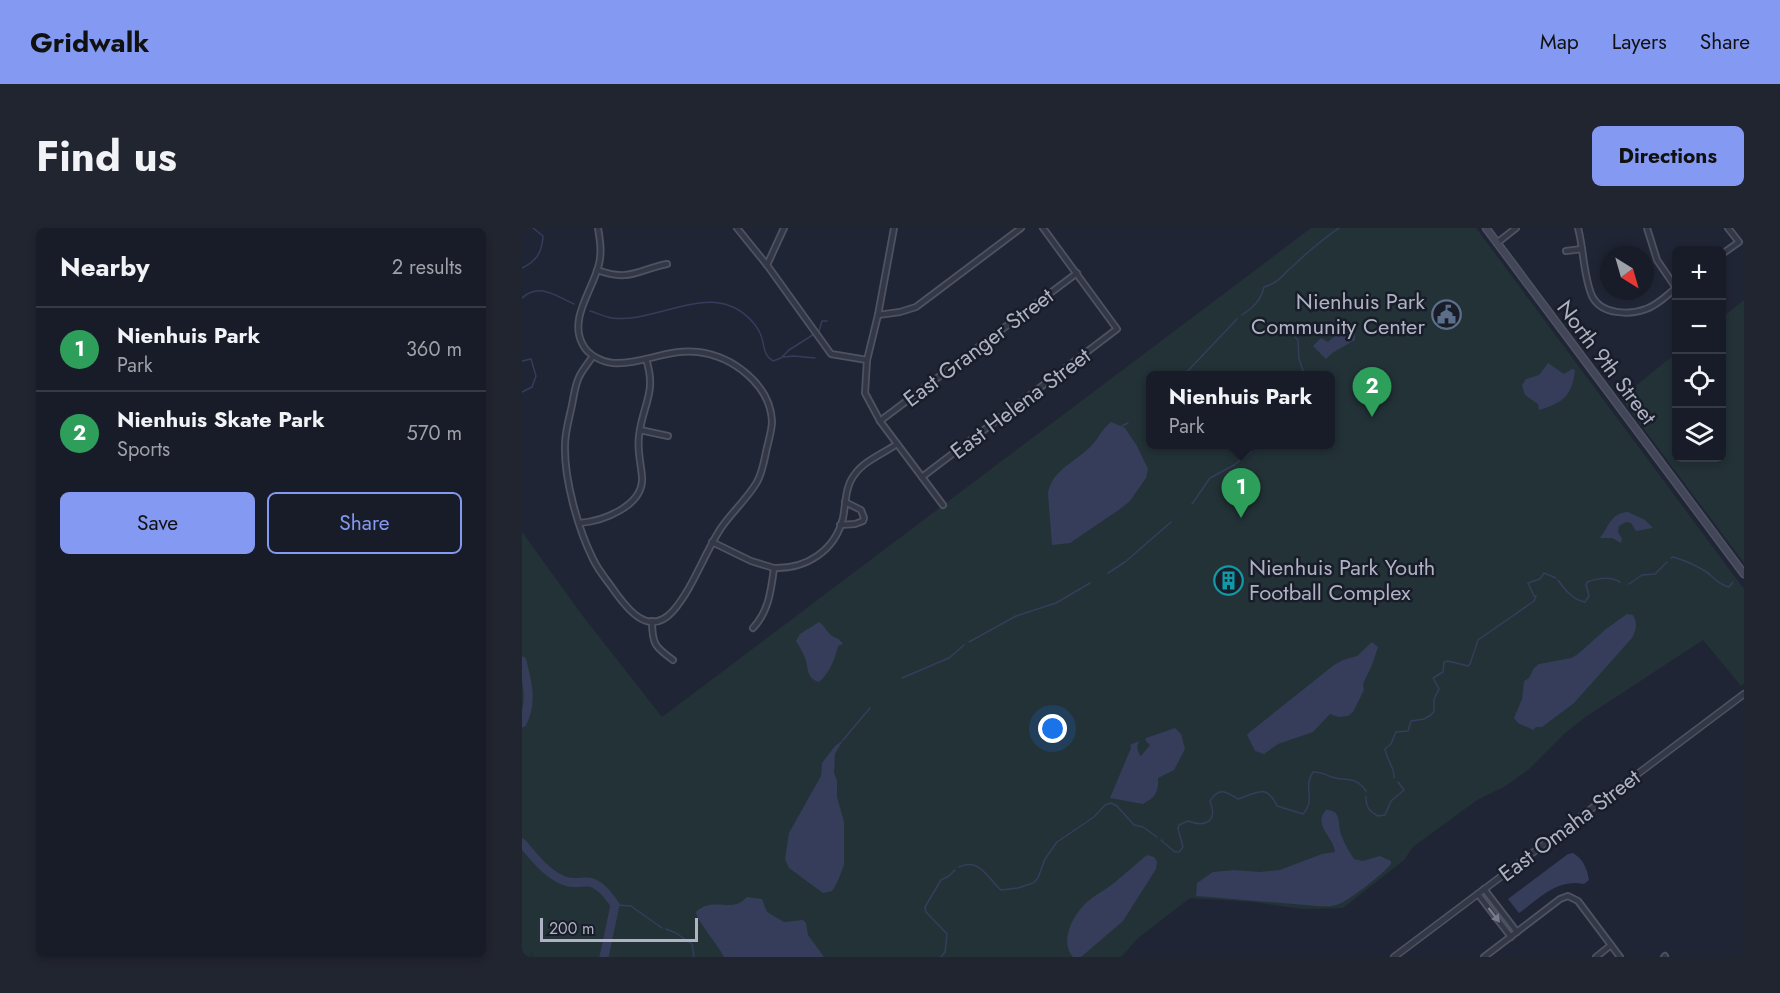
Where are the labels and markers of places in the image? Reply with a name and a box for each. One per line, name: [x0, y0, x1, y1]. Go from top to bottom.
place label: Nienhuis Park Community Center: [1251, 285, 1425, 342]
public building icon: Nienhuis Park Community Center: [1430, 298, 1462, 330]
pin: 2: [1352, 368, 1392, 417]
pin: 1: [1222, 468, 1260, 518]
place label: Nienhuis Park Youth Football Complex: [1249, 551, 1435, 608]
building icon: Nienhuis Park Youth Football Complex: [1212, 564, 1244, 596]

